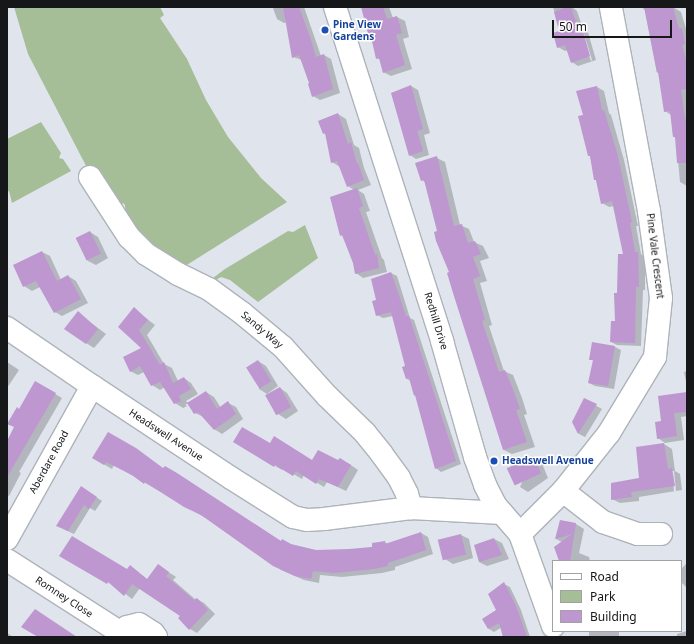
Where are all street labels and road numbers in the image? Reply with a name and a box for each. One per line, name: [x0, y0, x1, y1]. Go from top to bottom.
street label: Pine Vale Crescent: [644, 212, 666, 300]
street label: Redhill Drive: [422, 291, 450, 351]
street label: Sandy Way: [239, 309, 285, 351]
street label: Headswell Avenue: [127, 407, 205, 463]
street label: Aberdare Road: [27, 428, 71, 496]
street label: Romney Close: [33, 574, 95, 620]

